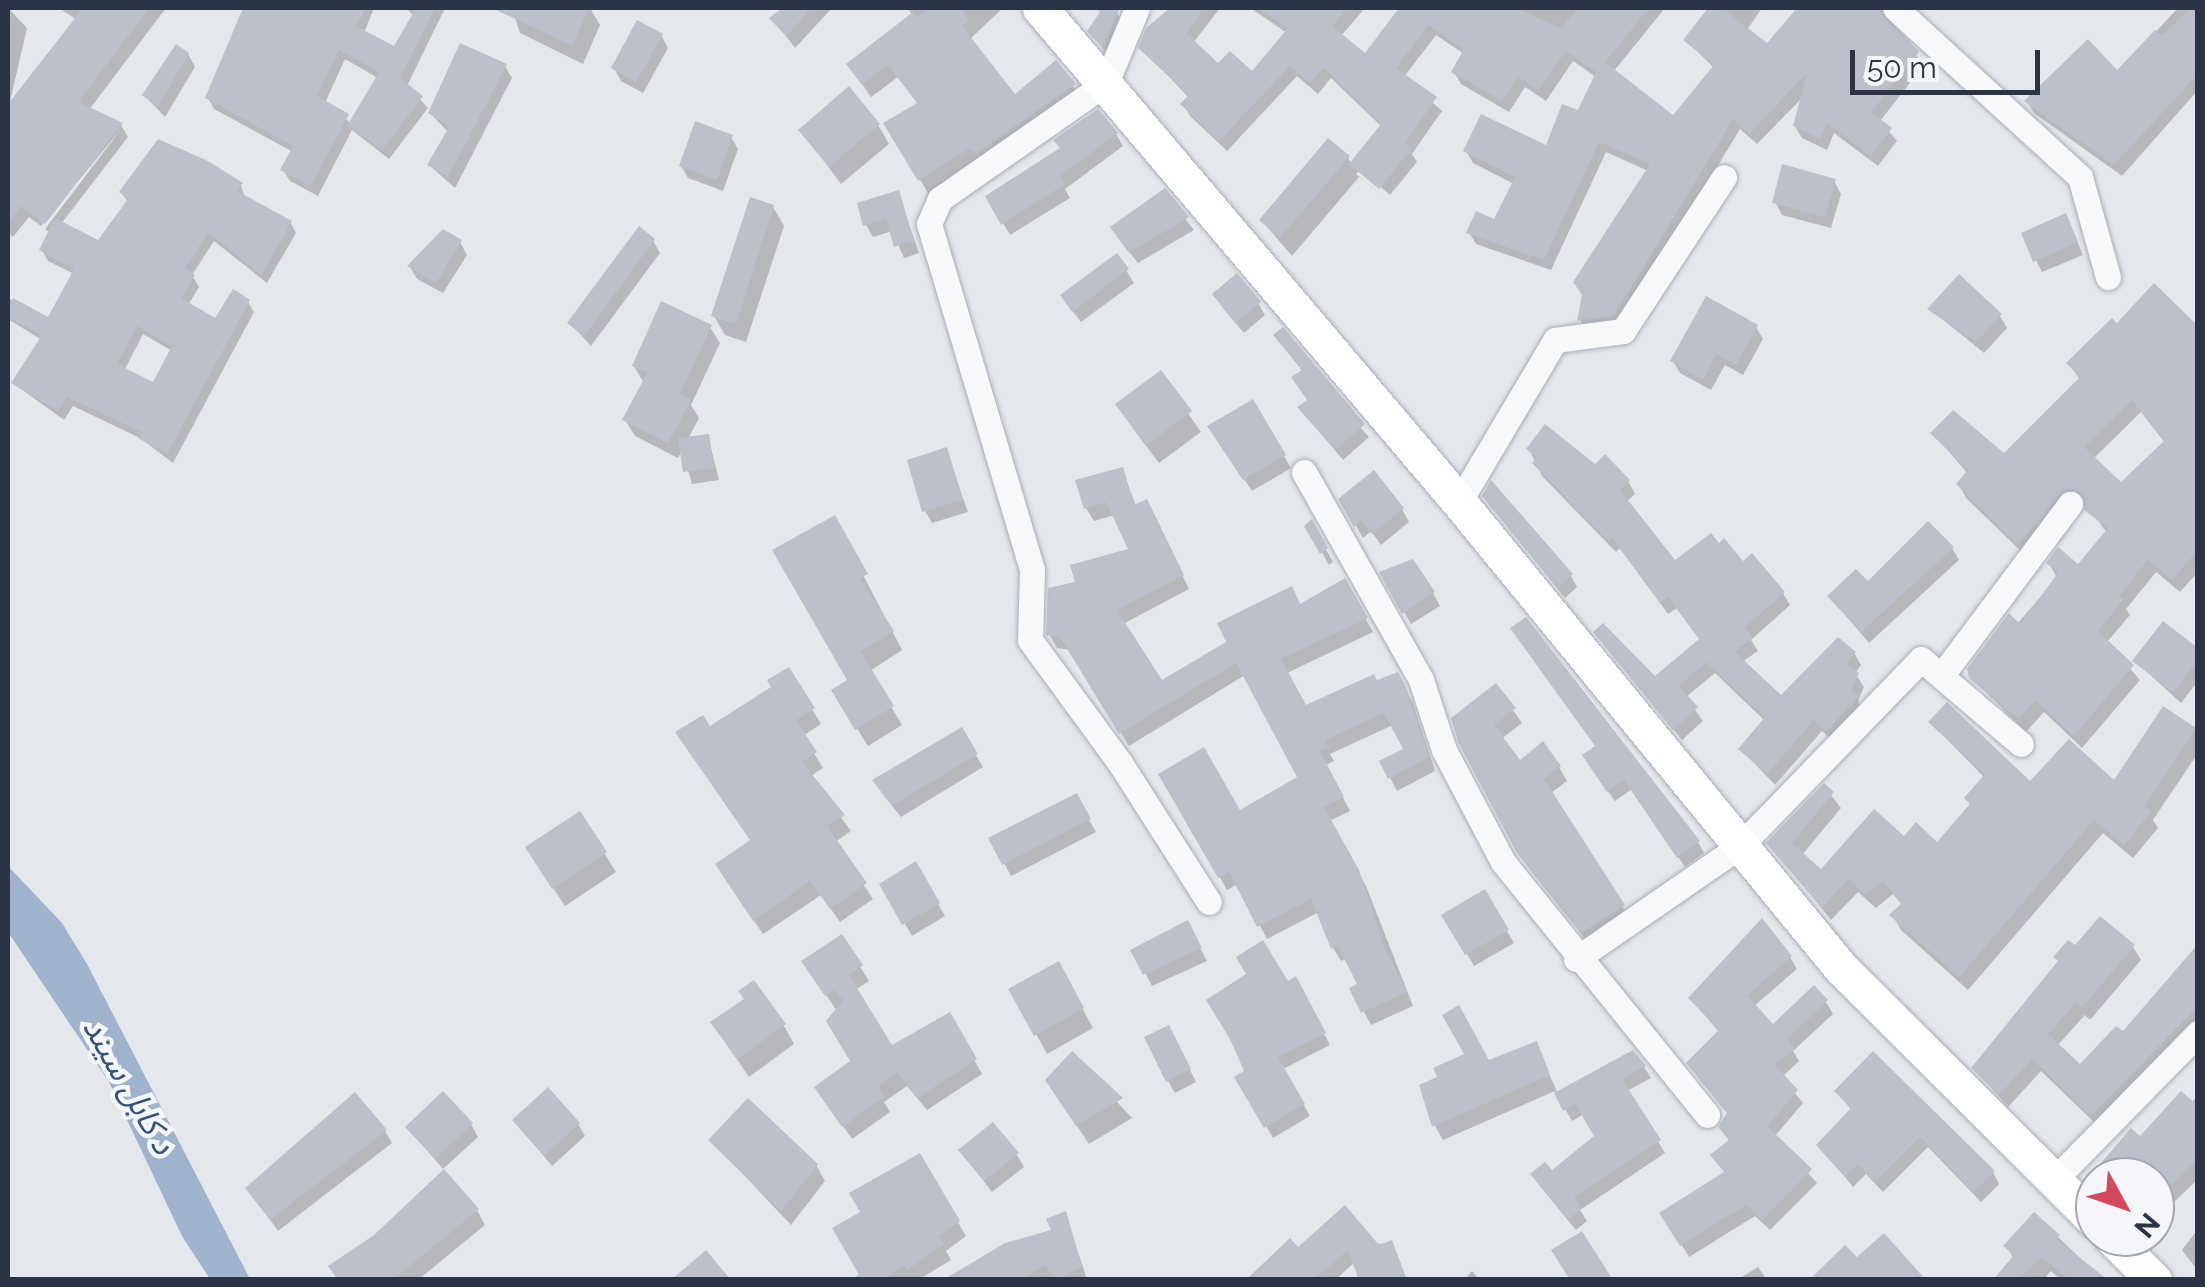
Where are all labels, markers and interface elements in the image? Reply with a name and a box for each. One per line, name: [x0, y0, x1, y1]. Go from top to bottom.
scale bar: [1855, 30, 2045, 92]
text: 50 m: [1867, 50, 1937, 85]
water label: د کابل سيند: [75, 1011, 183, 1161]
north arrow: [2075, 1157, 2175, 1257]
text: N: [2127, 1207, 2166, 1244]

